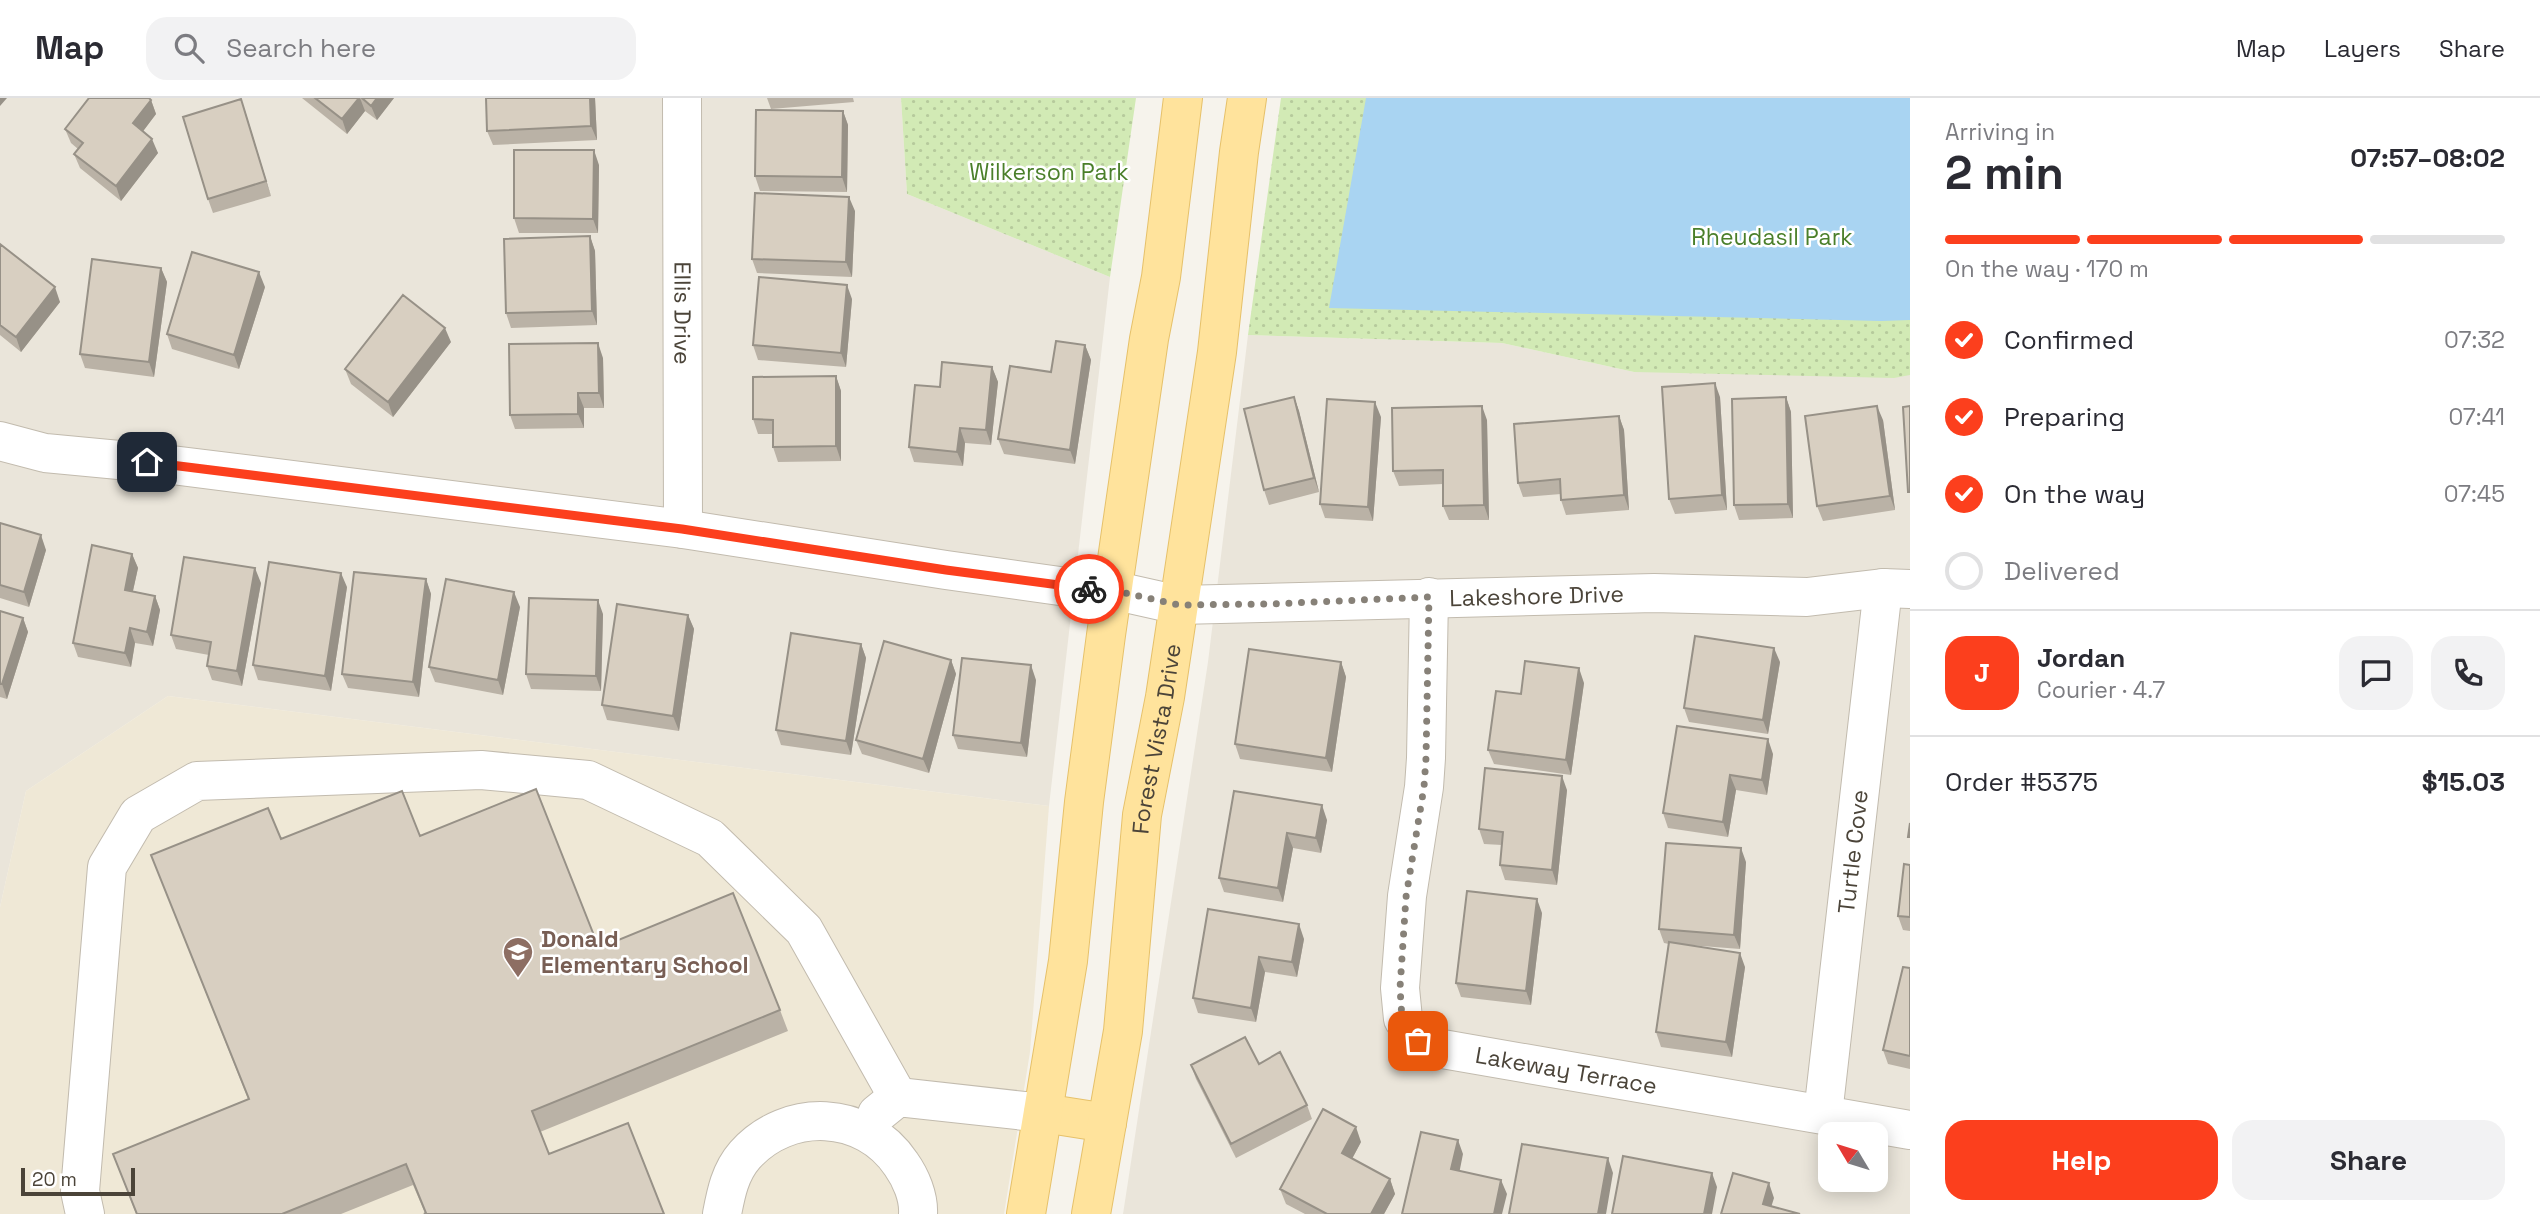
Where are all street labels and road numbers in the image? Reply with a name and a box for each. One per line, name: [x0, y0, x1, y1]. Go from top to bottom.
street label: Ellis Drive: [667, 261, 698, 365]
street label: Lakeshore Drive: [1449, 579, 1624, 613]
street label: Forest Vista Drive: [1125, 642, 1188, 835]
street label: Turtle Cove: [1831, 788, 1875, 915]
street label: Lakeway Terrace: [1473, 1040, 1659, 1101]

